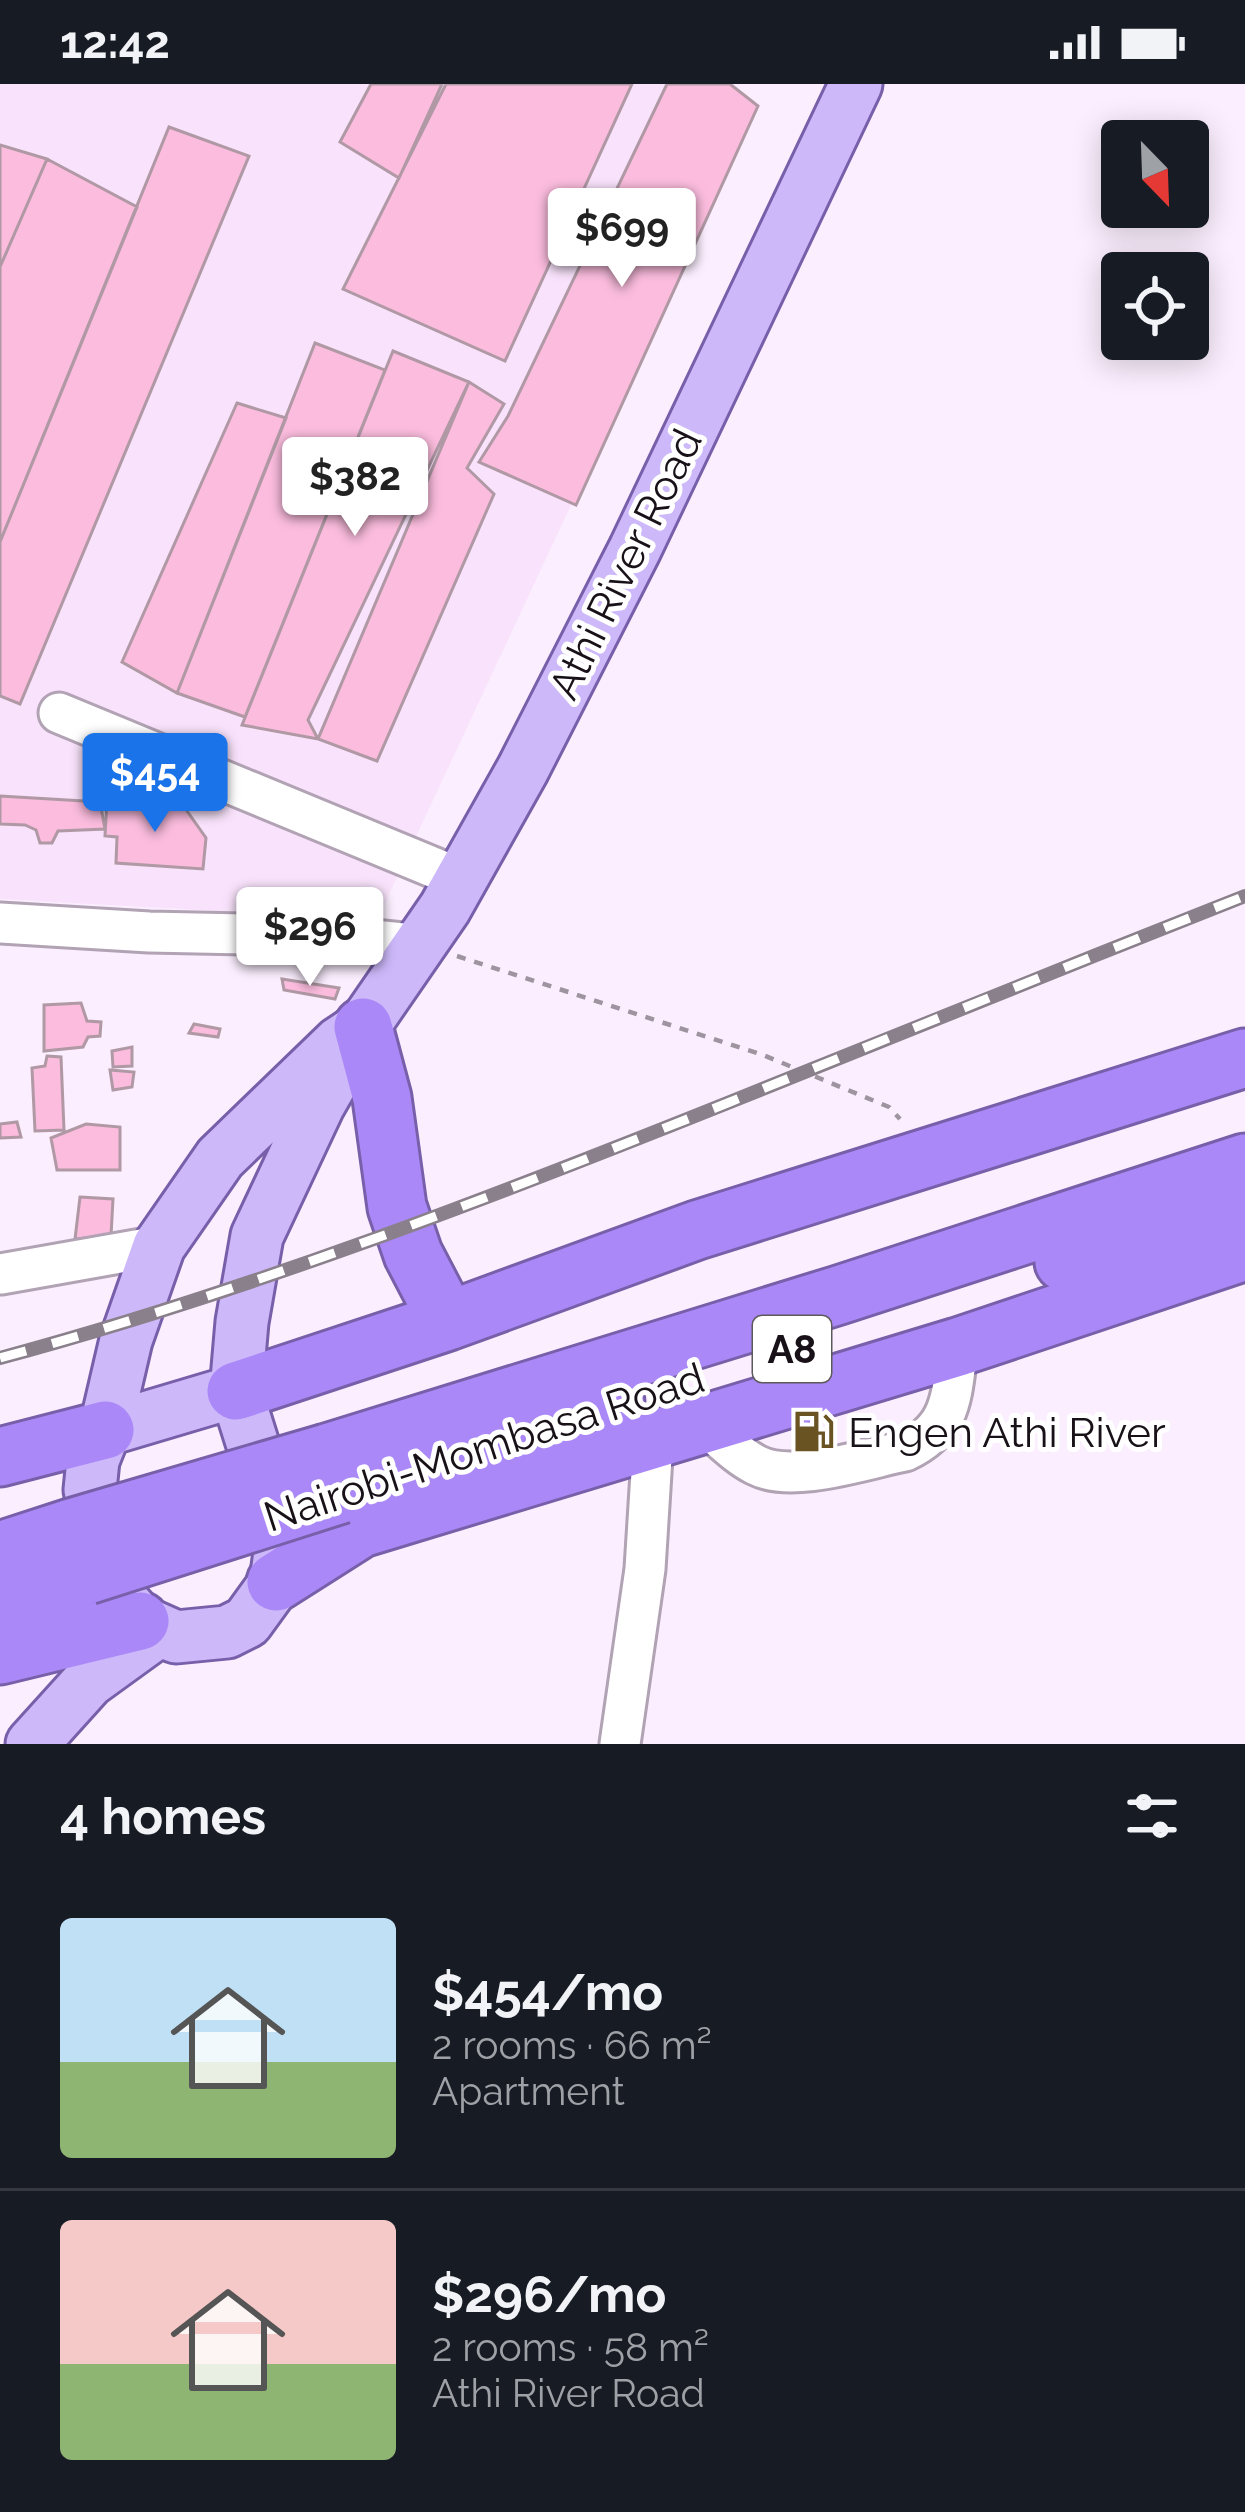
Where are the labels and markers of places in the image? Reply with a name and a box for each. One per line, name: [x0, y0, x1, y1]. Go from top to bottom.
pin: $699: [551, 188, 693, 290]
pin: $382: [284, 437, 426, 539]
pin: $454: [84, 733, 226, 835]
pin: $296: [239, 887, 381, 989]
place label: Engen Athi River: [848, 1408, 1166, 1457]
fuel station icon: Engen Athi River: [791, 1409, 837, 1455]

